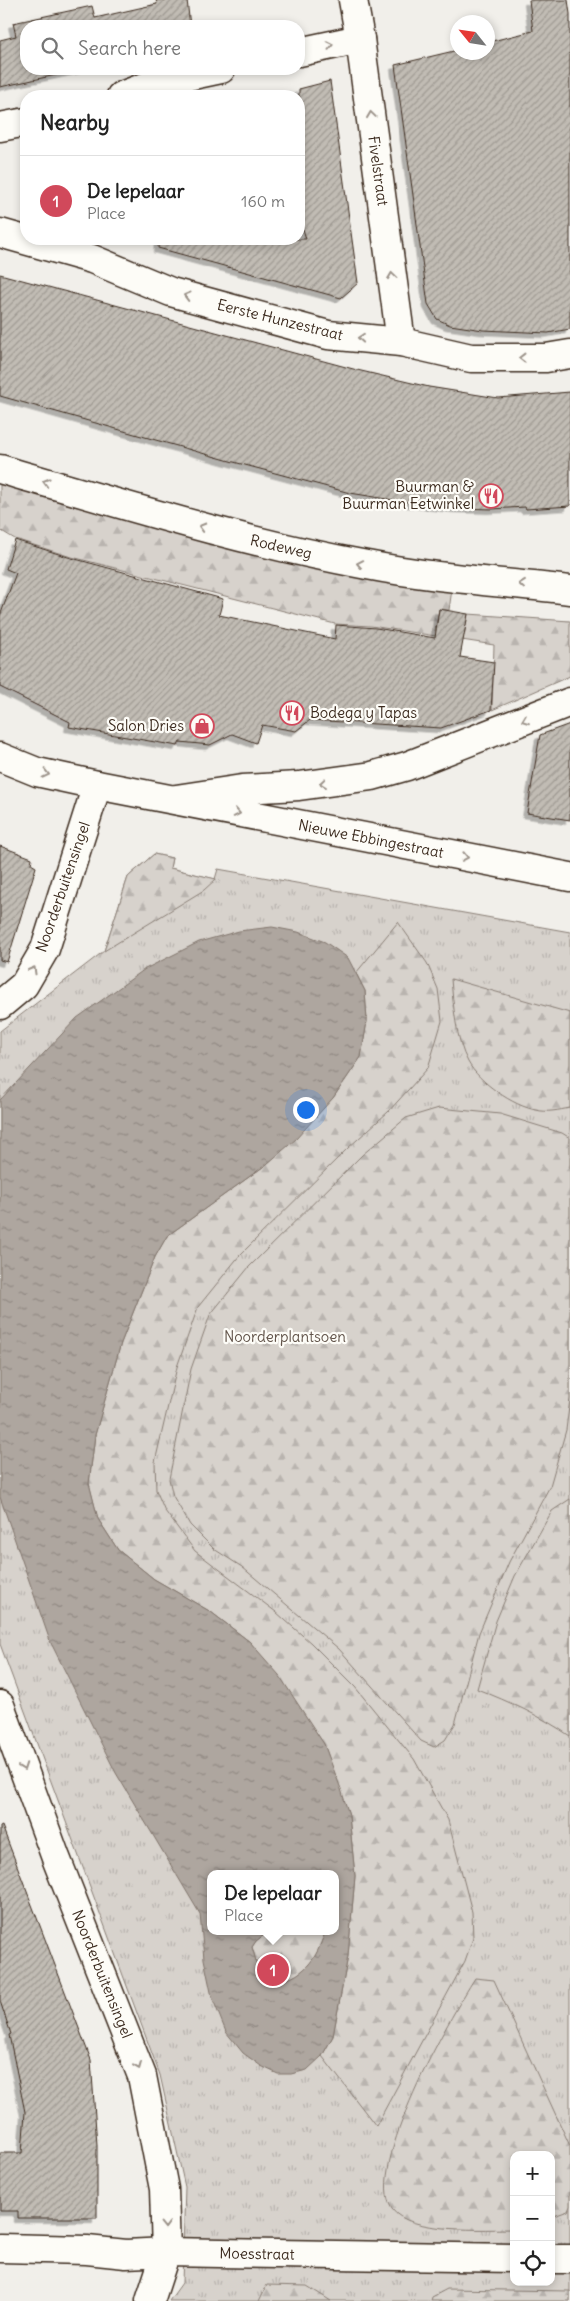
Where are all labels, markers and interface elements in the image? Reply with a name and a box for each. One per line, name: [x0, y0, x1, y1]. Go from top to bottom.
north arrow: [450, 15, 495, 60]
search box: [20, 20, 305, 75]
icon: search: [38, 34, 66, 62]
text: Search here: [78, 36, 181, 60]
one-way arrow: [325, 40, 334, 51]
text: Nearby: [40, 109, 110, 136]
one-way arrow: [366, 111, 377, 119]
street label: Fivelstraat: [364, 135, 393, 207]
text: De lepelaar: [87, 179, 184, 203]
text: 1: [53, 191, 59, 211]
text: 160 m: [241, 191, 285, 211]
text: Place: [87, 203, 126, 223]
one-way arrow: [388, 272, 398, 280]
one-way arrow: [183, 292, 191, 302]
street label: Eerste Hunzestraat: [215, 295, 345, 344]
one-way arrow: [357, 333, 365, 344]
one-way arrow: [517, 353, 525, 363]
one-way arrow: [42, 477, 50, 488]
place label: Buurman & Buurman Eetwinkel: [342, 477, 475, 513]
restaurant icon: Buurman & Buurman Eetwinkel: [478, 483, 504, 509]
one-way arrow: [199, 522, 207, 532]
street label: Rodeweg: [248, 530, 314, 563]
one-way arrow: [356, 559, 365, 570]
one-way arrow: [517, 579, 525, 590]
restaurant icon: Bodega y Tapas: [279, 700, 305, 726]
place label: Bodega y Tapas: [310, 703, 417, 722]
shop icon: Salon Dries: [189, 713, 215, 739]
one-way arrow: [521, 714, 529, 724]
place label: Salon Dries: [108, 716, 184, 735]
one-way arrow: [41, 768, 50, 779]
one-way arrow: [319, 777, 327, 788]
one-way arrow: [233, 807, 241, 817]
street label: Nieuwe Ebbingestraat: [297, 815, 445, 862]
street label: Noorderbuitensingel: [31, 819, 94, 955]
one-way arrow: [461, 851, 470, 861]
one-way arrow: [26, 967, 36, 976]
your location: [293, 1097, 319, 1123]
park label: Noorderplantsoen: [224, 1327, 346, 1346]
one-way arrow: [17, 1763, 27, 1771]
popup: [207, 1870, 339, 1935]
text: De lepelaar: [224, 1881, 322, 1905]
text: Place: [224, 1905, 263, 1925]
street label: Noorderbuitensingel: [68, 1907, 137, 2041]
pin: 1: [257, 1951, 289, 1989]
one-way arrow: [132, 2061, 142, 2070]
map controls: [510, 2151, 555, 2286]
button: +: [510, 2151, 555, 2196]
button: −: [510, 2196, 555, 2241]
one-way arrow: [160, 2222, 170, 2230]
button: locate: [510, 2241, 555, 2286]
street label: Moesstraat: [219, 2243, 295, 2264]

